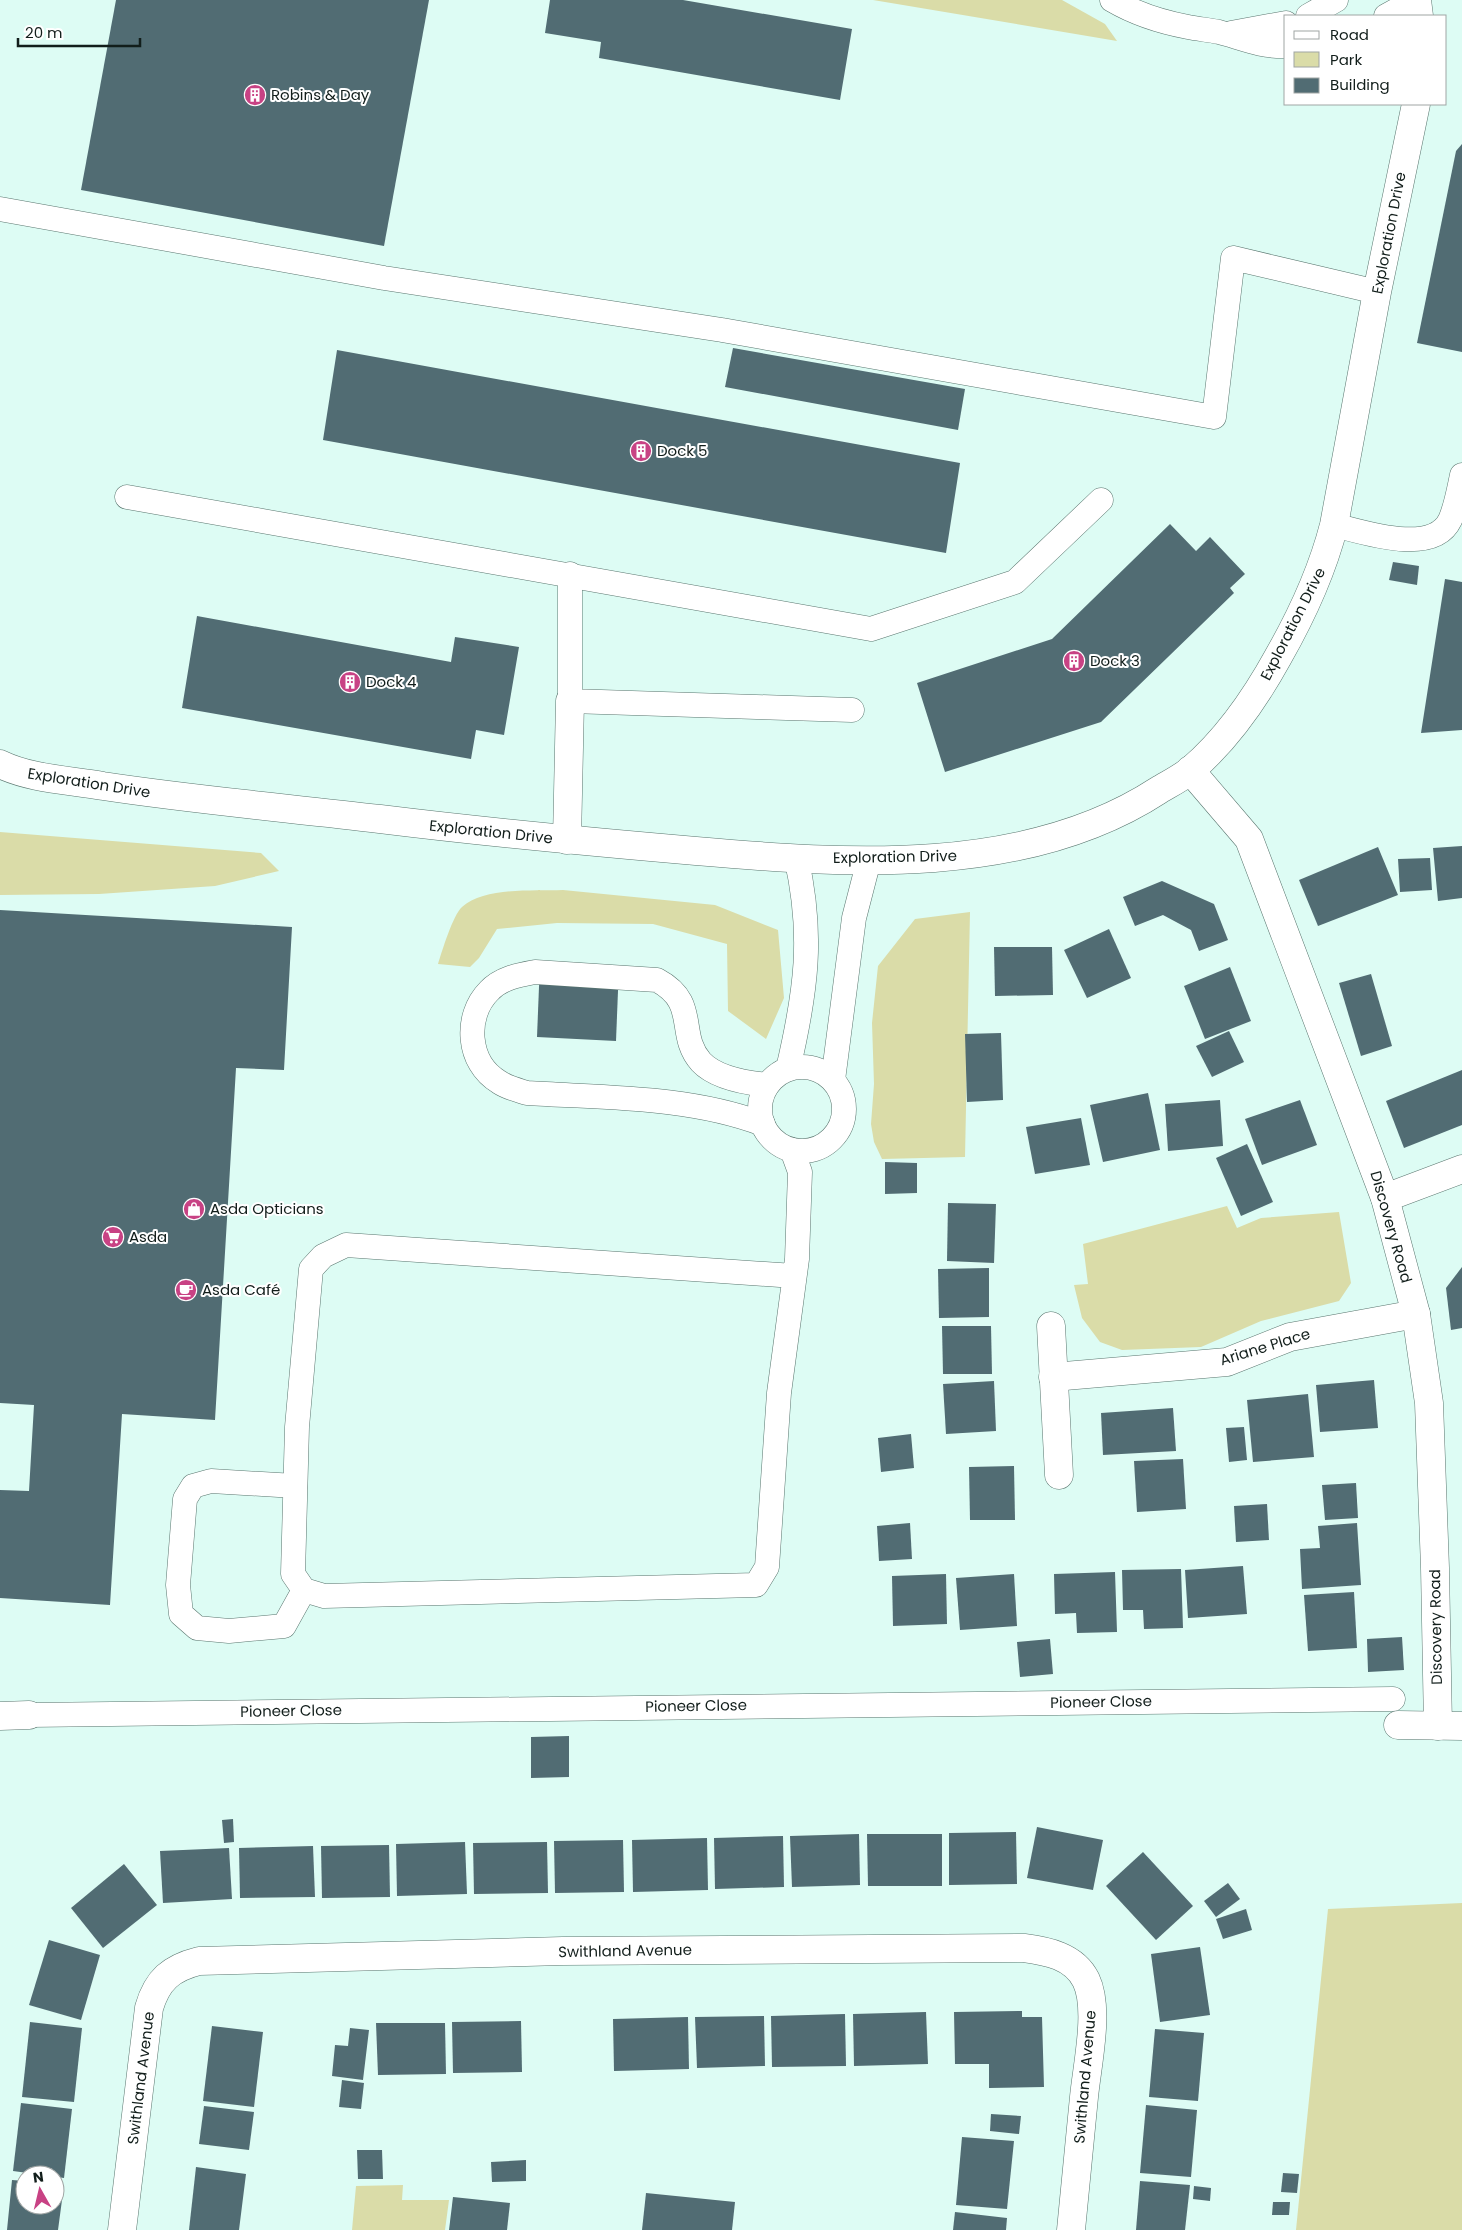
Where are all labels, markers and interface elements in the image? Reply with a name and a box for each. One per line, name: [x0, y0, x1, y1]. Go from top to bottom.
scale bar: [18, 15, 140, 47]
legend: [1284, 15, 1447, 105]
text: 20 m: [25, 22, 63, 43]
text: Road: [1330, 24, 1369, 45]
text: Park: [1330, 49, 1362, 70]
text: Building: [1330, 74, 1390, 95]
building icon: Robins & Day: [243, 83, 267, 107]
place label: Robins & Day: [271, 84, 370, 105]
street label: Exploration Drive: [1366, 170, 1411, 296]
building icon: Dock 5: [629, 439, 653, 463]
place label: Dock 5: [657, 440, 707, 461]
street label: Exploration Drive: [1255, 564, 1330, 684]
building icon: Dock 3: [1062, 649, 1086, 673]
place label: Dock 3: [1090, 650, 1140, 671]
building icon: Dock 4: [338, 670, 362, 694]
place label: Dock 4: [366, 671, 416, 692]
street label: Exploration Drive: [26, 762, 152, 803]
street label: Exploration Drive: [428, 815, 554, 848]
street label: Exploration Drive: [833, 845, 957, 868]
street label: Discovery Road: [1365, 1168, 1418, 1285]
shop icon: Asda Opticians: [182, 1197, 206, 1221]
place label: Asda Opticians: [210, 1198, 324, 1219]
supermarket icon: Asda: [101, 1225, 125, 1249]
place label: Asda: [129, 1226, 167, 1247]
cafe icon: Asda Café: [174, 1278, 198, 1302]
place label: Asda Café: [202, 1279, 280, 1300]
street label: Ariane Place: [1217, 1323, 1313, 1370]
street label: Discovery Road: [1424, 1569, 1447, 1685]
street label: Pioneer Close: [1050, 1690, 1152, 1713]
street label: Pioneer Close: [645, 1694, 747, 1717]
street label: Pioneer Close: [240, 1699, 342, 1722]
street label: Swithland Avenue: [558, 1939, 692, 1962]
street label: Swithland Avenue: [1068, 2009, 1101, 2144]
street label: Swithland Avenue: [122, 2010, 159, 2146]
north arrow: [15, 2165, 65, 2215]
text: N: [32, 2166, 45, 2188]

